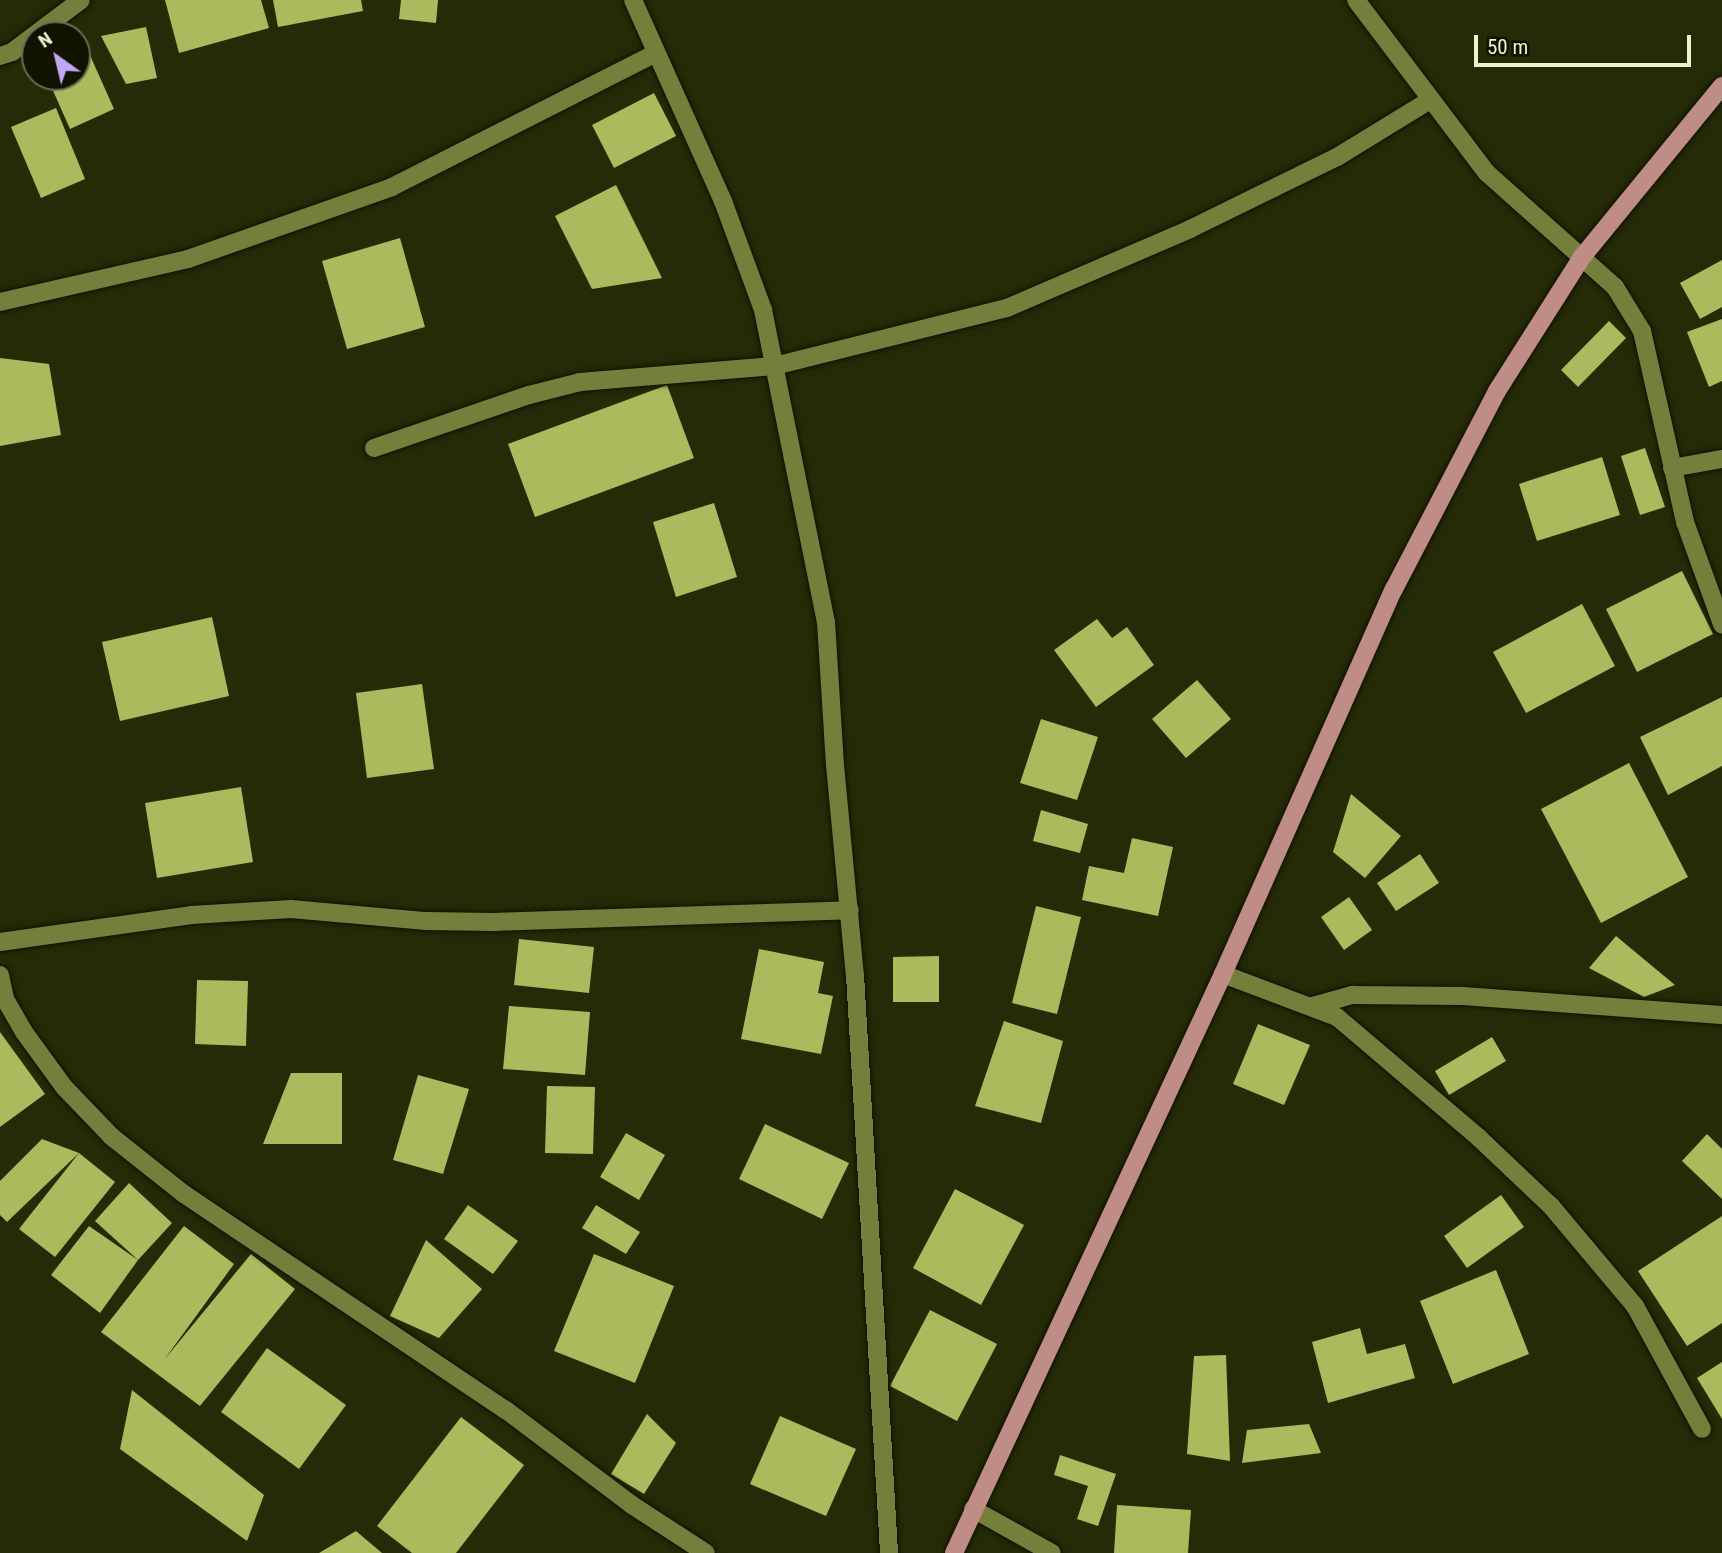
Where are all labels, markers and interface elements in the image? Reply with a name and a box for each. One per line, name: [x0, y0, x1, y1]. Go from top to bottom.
north arrow: [21, 21, 91, 91]
scale bar: [1477, 21, 1694, 65]
text: N: [34, 27, 56, 53]
text: 50 m: [1487, 35, 1528, 59]

